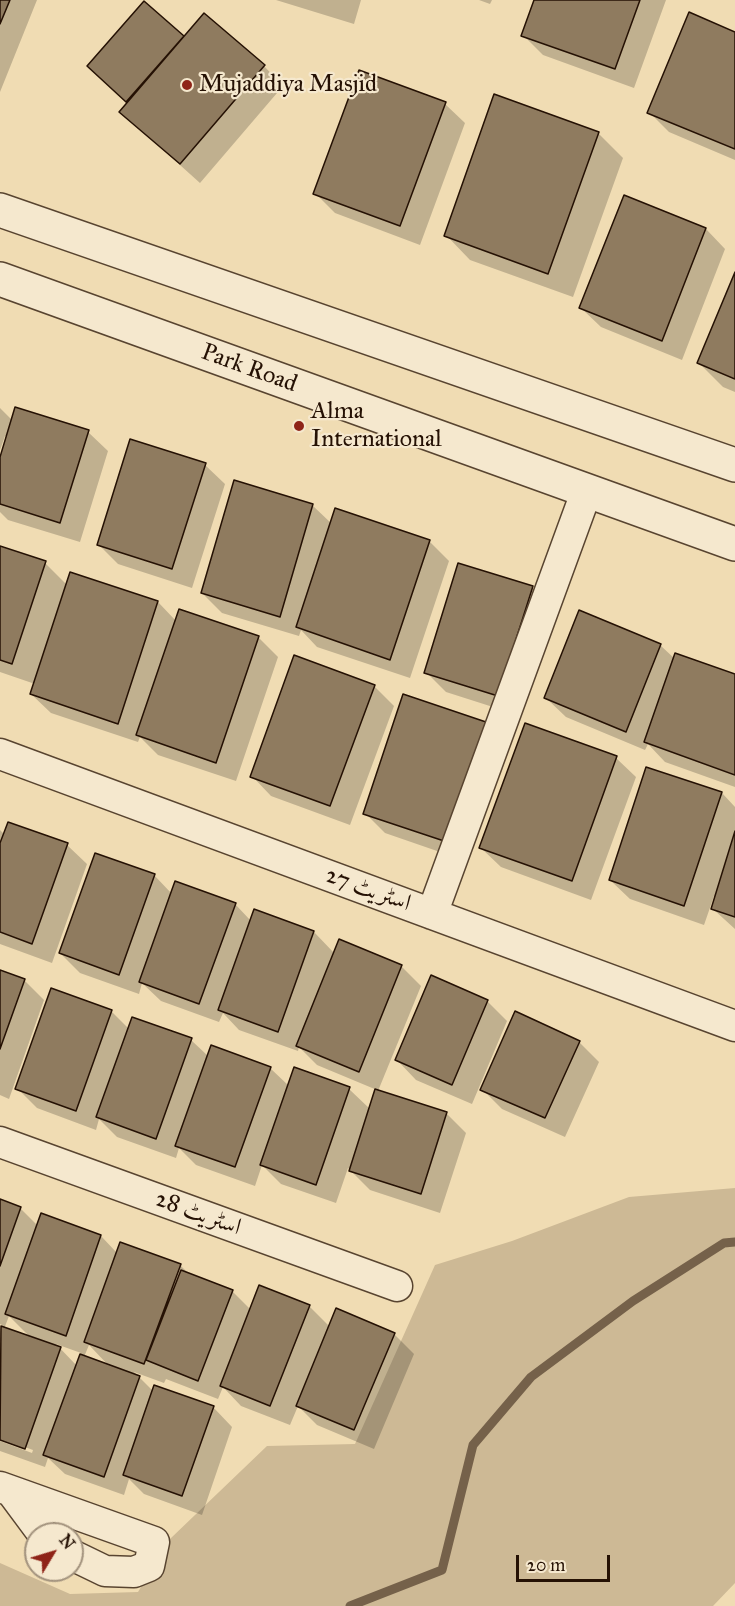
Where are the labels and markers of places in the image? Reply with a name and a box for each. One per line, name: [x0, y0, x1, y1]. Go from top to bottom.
place label: Mujaddiya Masjid: [199, 71, 377, 99]
marker: Mujaddiya Masjid: [180, 78, 194, 92]
place label: Alma International: [311, 398, 442, 454]
marker: Alma International: [292, 419, 306, 433]

